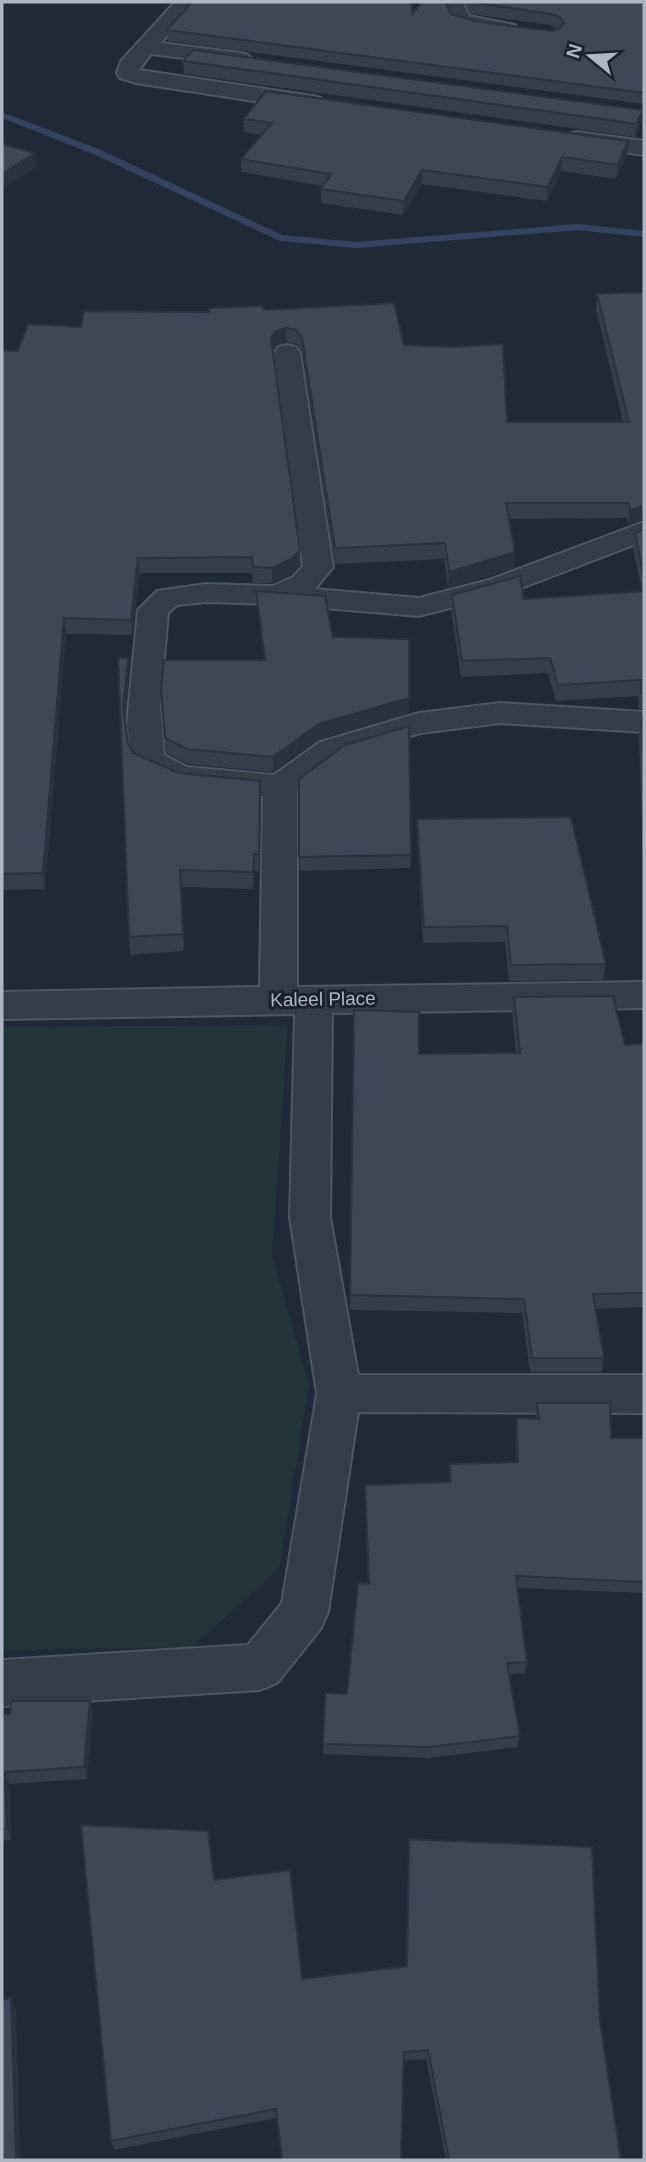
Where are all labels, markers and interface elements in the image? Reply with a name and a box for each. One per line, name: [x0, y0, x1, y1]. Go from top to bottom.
north arrow: [555, 21, 625, 91]
text: N: [562, 41, 586, 61]
street label: Kaleel Place: [270, 988, 376, 1010]

